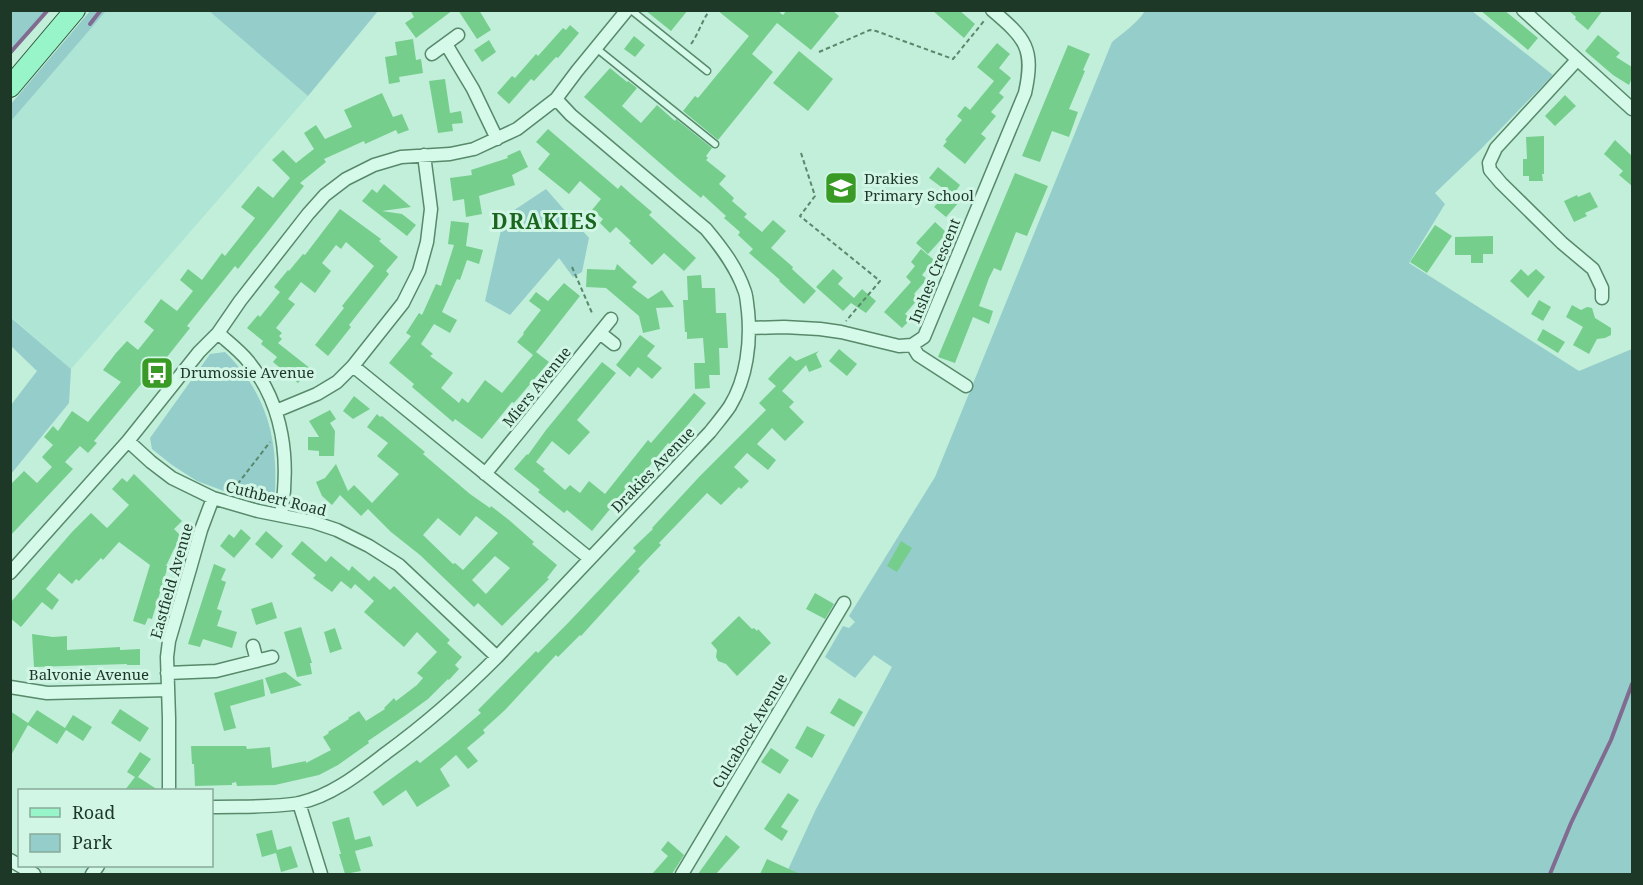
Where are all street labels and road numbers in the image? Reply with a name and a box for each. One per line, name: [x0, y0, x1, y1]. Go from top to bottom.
street label: Inshes Crescent: [904, 215, 964, 326]
street label: Miers Avenue: [498, 342, 575, 431]
street label: Drakies Avenue: [606, 422, 698, 517]
street label: Cuthbert Road: [224, 476, 329, 520]
street label: Eastfield Avenue: [145, 521, 197, 641]
street label: Balvonie Avenue: [29, 664, 149, 684]
street label: Culcabock Avenue: [707, 669, 791, 792]

